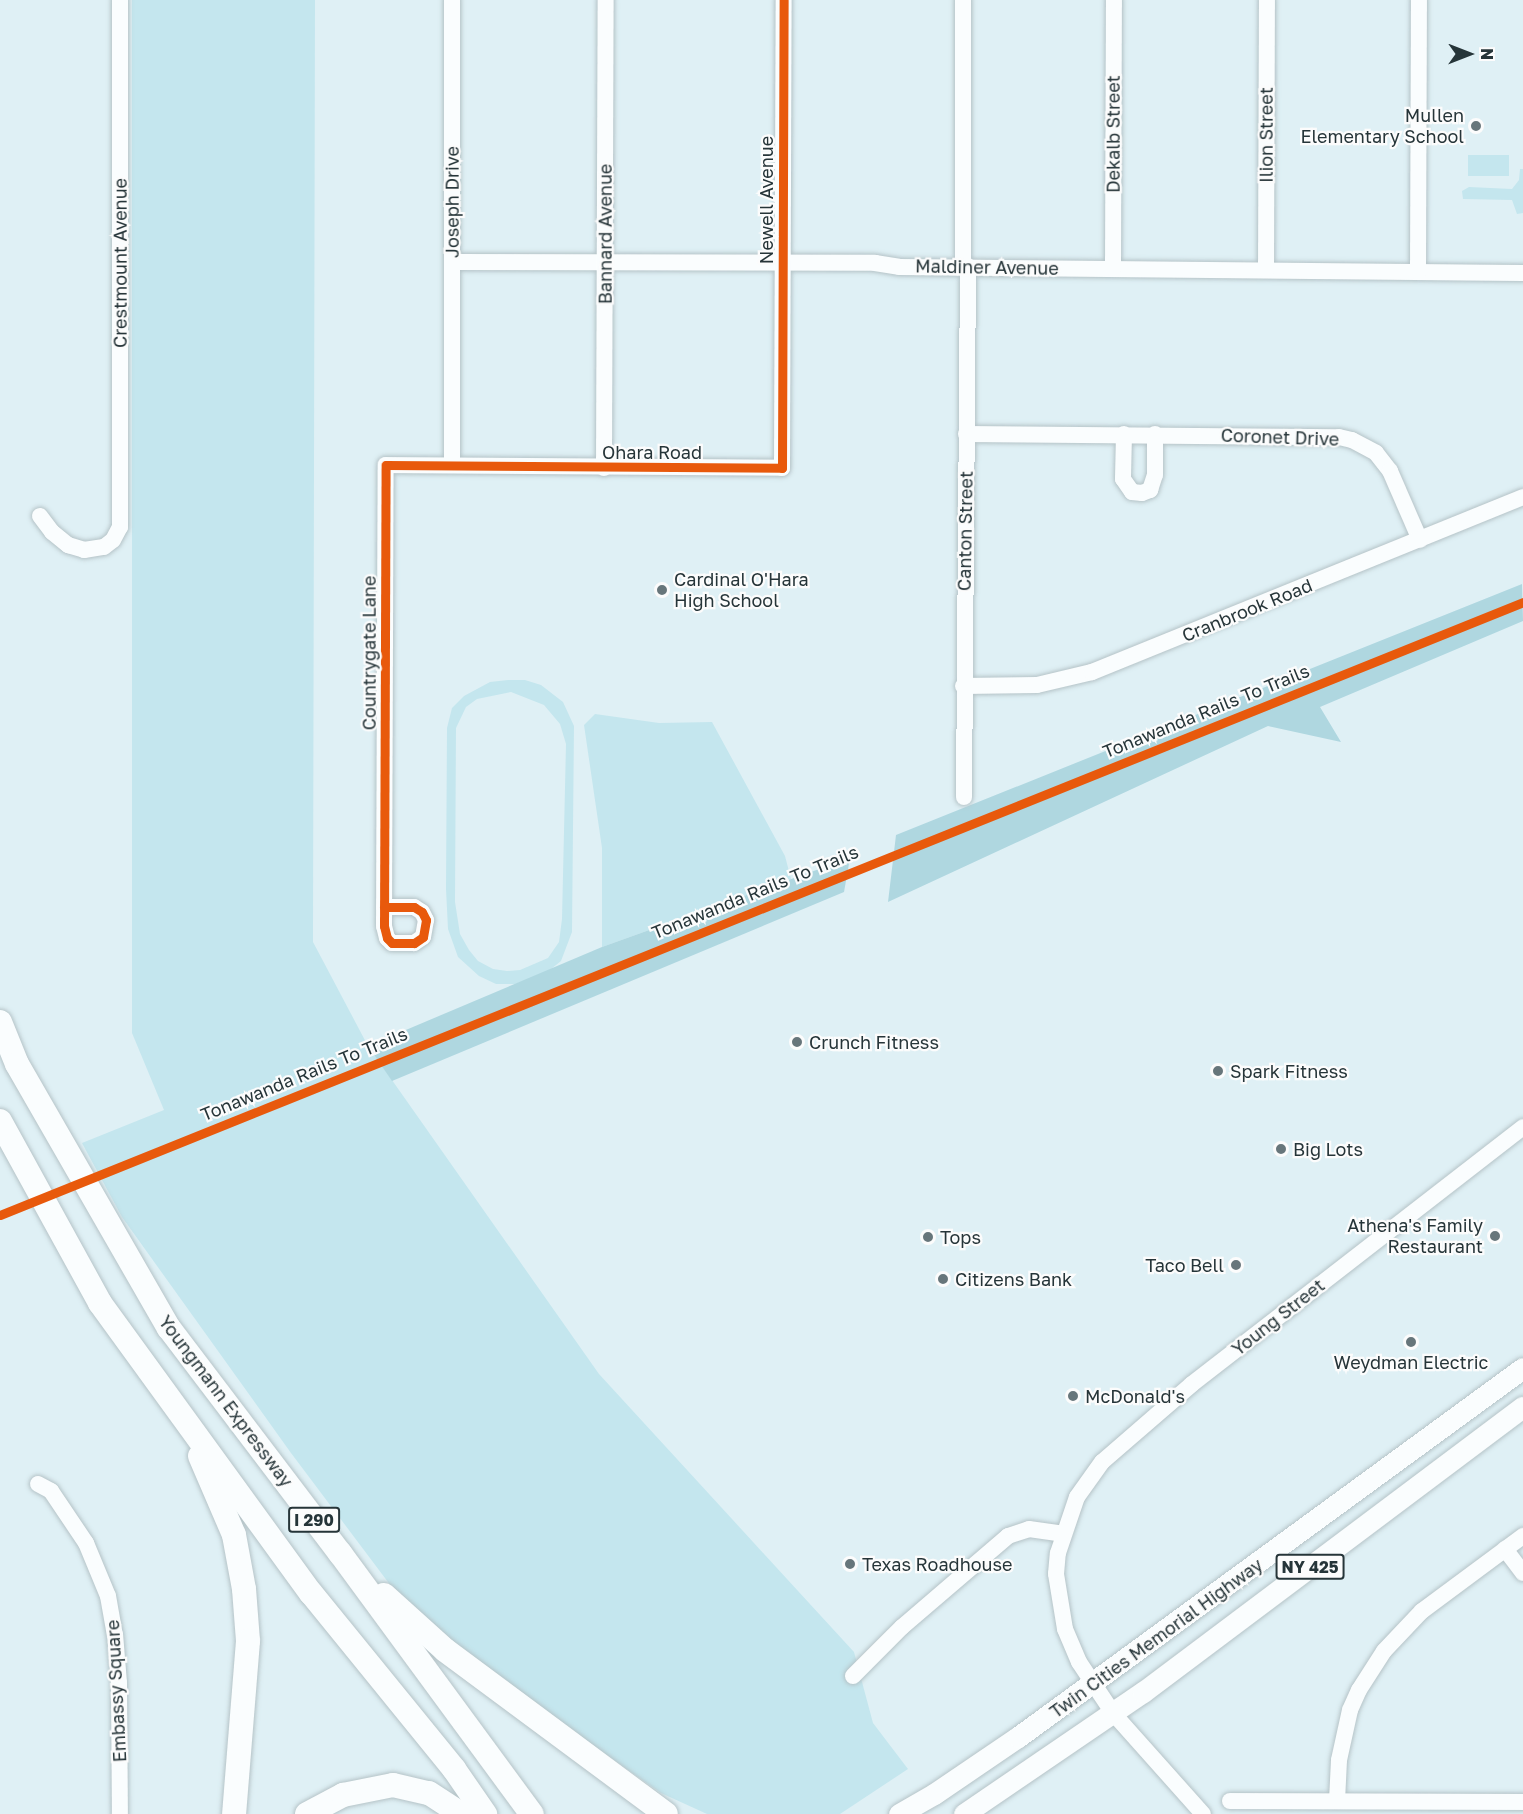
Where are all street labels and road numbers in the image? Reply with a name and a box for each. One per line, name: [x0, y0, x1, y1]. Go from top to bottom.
street label: Dekalb Street: [1102, 75, 1124, 193]
street label: Ilion Street: [1255, 87, 1277, 183]
street label: Newell Avenue: [755, 136, 777, 264]
street label: Joseph Drive: [441, 146, 463, 258]
street label: Bannard Avenue: [594, 164, 616, 304]
street label: Crestmount Avenue: [109, 178, 131, 348]
street label: Maldiner Avenue: [915, 255, 1059, 279]
street label: Coronet Drive: [1220, 424, 1340, 450]
street label: Ohara Road: [602, 441, 702, 463]
street label: Canton Street: [953, 471, 977, 591]
street label: Cranbrook Road: [1179, 574, 1315, 646]
street label: Countrygate Lane: [358, 576, 380, 730]
street label: Tonawanda Rails To Trails: [1100, 660, 1312, 762]
street label: Tonawanda Rails To Trails: [649, 841, 861, 943]
street label: Tonawanda Rails To Trails: [198, 1023, 410, 1125]
street label: Young Street: [1227, 1274, 1329, 1360]
street label: Youngmann Expressway: [154, 1311, 298, 1491]
road number: I 290: [287, 1507, 341, 1533]
street label: Twin Cities Memorial Highway: [1045, 1554, 1267, 1722]
road number: NY 425: [1276, 1554, 1344, 1580]
street label: Embassy Square: [101, 1619, 131, 1763]

